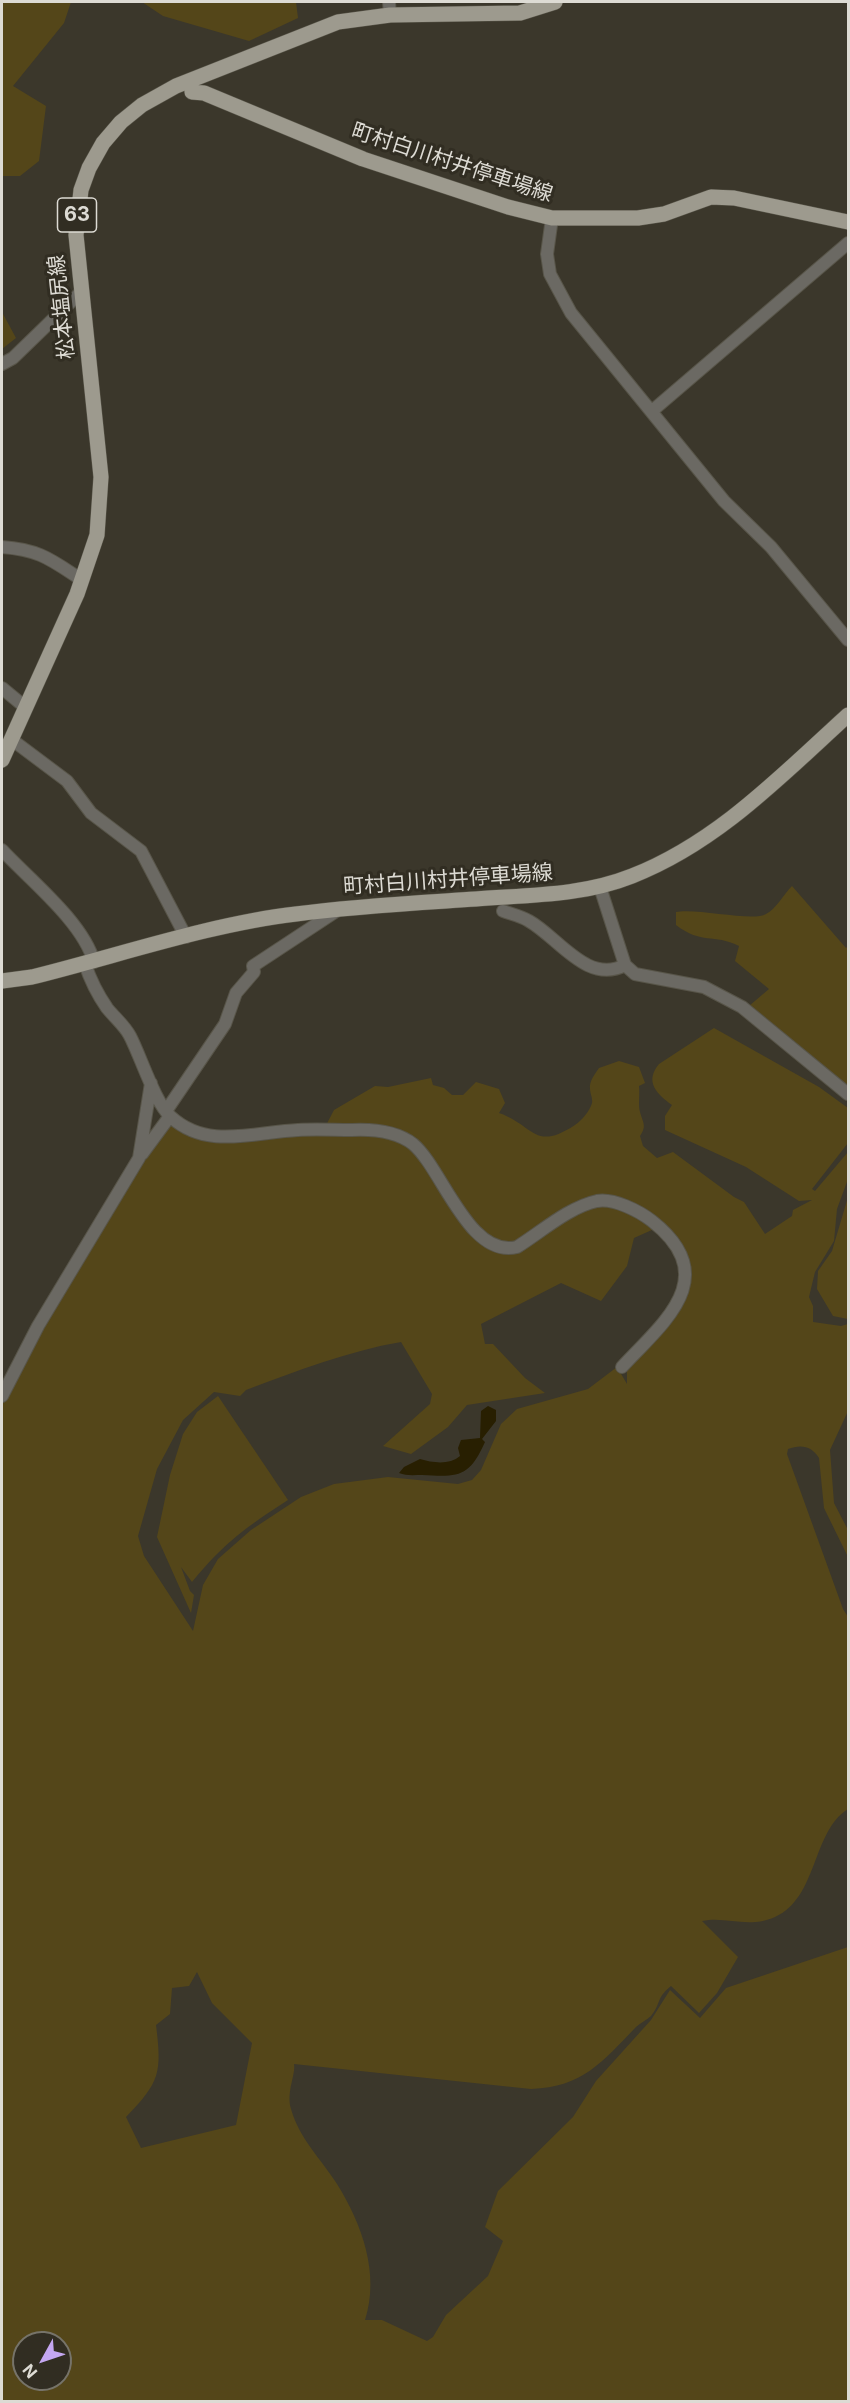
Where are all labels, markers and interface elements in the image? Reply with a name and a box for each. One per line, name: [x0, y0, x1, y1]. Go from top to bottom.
street label: 町村白川村井停車場線: [348, 119, 556, 207]
road number: 63: [58, 198, 97, 232]
street label: 松本塩尻線: [44, 253, 80, 361]
street label: 町村白川村井停車場線: [342, 860, 554, 900]
north arrow: [12, 2331, 72, 2391]
text: N: [18, 2360, 41, 2382]

